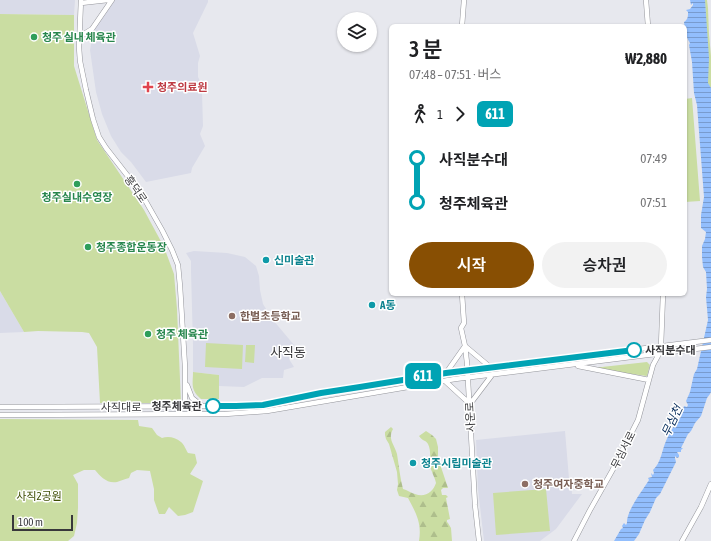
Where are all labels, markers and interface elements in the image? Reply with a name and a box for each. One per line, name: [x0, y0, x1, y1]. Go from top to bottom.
map controls: [337, 12, 377, 52]
button: layers: [337, 12, 377, 52]
place label: 청주 실내 체육관: [42, 31, 116, 43]
marker: 청주 실내 체육관: [29, 32, 39, 42]
text: 3 분: [409, 36, 443, 62]
text: ₩2,880: [625, 50, 667, 67]
text: 07:48 – 07:51 · 버스: [409, 67, 502, 82]
marker: 청주의료원: [142, 81, 154, 93]
place label: 청주의료원: [157, 81, 208, 93]
icon: walk: [409, 103, 431, 125]
icon: forward: [449, 103, 471, 125]
text: 611: [485, 106, 505, 122]
text: 1: [437, 107, 443, 122]
text: 사직분수대: [439, 151, 508, 168]
text: 07:49: [640, 151, 667, 166]
street label: 흥덕로: [122, 173, 150, 205]
marker: 청주실내수영장: [72, 179, 82, 189]
place label: 청주실내수영장: [42, 191, 112, 203]
text: 청주체육관: [439, 195, 508, 212]
text: 07:51: [640, 195, 667, 210]
place label: 청주종합운동장: [96, 241, 167, 253]
marker: 청주종합운동장: [83, 242, 93, 252]
button: 시작: [409, 242, 534, 288]
button: 승차권: [542, 242, 667, 288]
place label: 신미술관: [274, 254, 314, 266]
marker: 신미술관: [261, 255, 271, 265]
place label: A동: [379, 299, 396, 311]
marker: A동: [367, 300, 377, 310]
place label: 한벌초등학교: [240, 310, 301, 322]
marker: 한벌초등학교: [227, 311, 237, 321]
place label: 청주 체육관: [156, 328, 208, 340]
marker: 청주 체육관: [143, 329, 153, 339]
marker: 사직분수대: [626, 342, 642, 358]
place label: 사직분수대: [645, 344, 696, 356]
district label: 사직동: [270, 345, 306, 360]
line badge: 611: [400, 363, 446, 389]
text: 611: [413, 368, 433, 384]
marker: 청주체육관: [205, 398, 221, 414]
place label: 청주체육관: [151, 400, 202, 412]
street label: 사직대로: [101, 401, 141, 413]
water label: 무심천: [659, 401, 686, 439]
street label: 사운로: [463, 402, 477, 432]
street label: 무심서로: [608, 429, 638, 471]
place label: 청주시립미술관: [421, 457, 492, 469]
marker: 청주시립미술관: [408, 458, 418, 468]
place label: 청주여자중학교: [533, 478, 604, 490]
marker: 청주여자중학교: [520, 479, 530, 489]
park label: 사직2공원: [16, 490, 62, 502]
scale bar: [12, 513, 73, 532]
text: 100 m: [18, 516, 43, 528]

